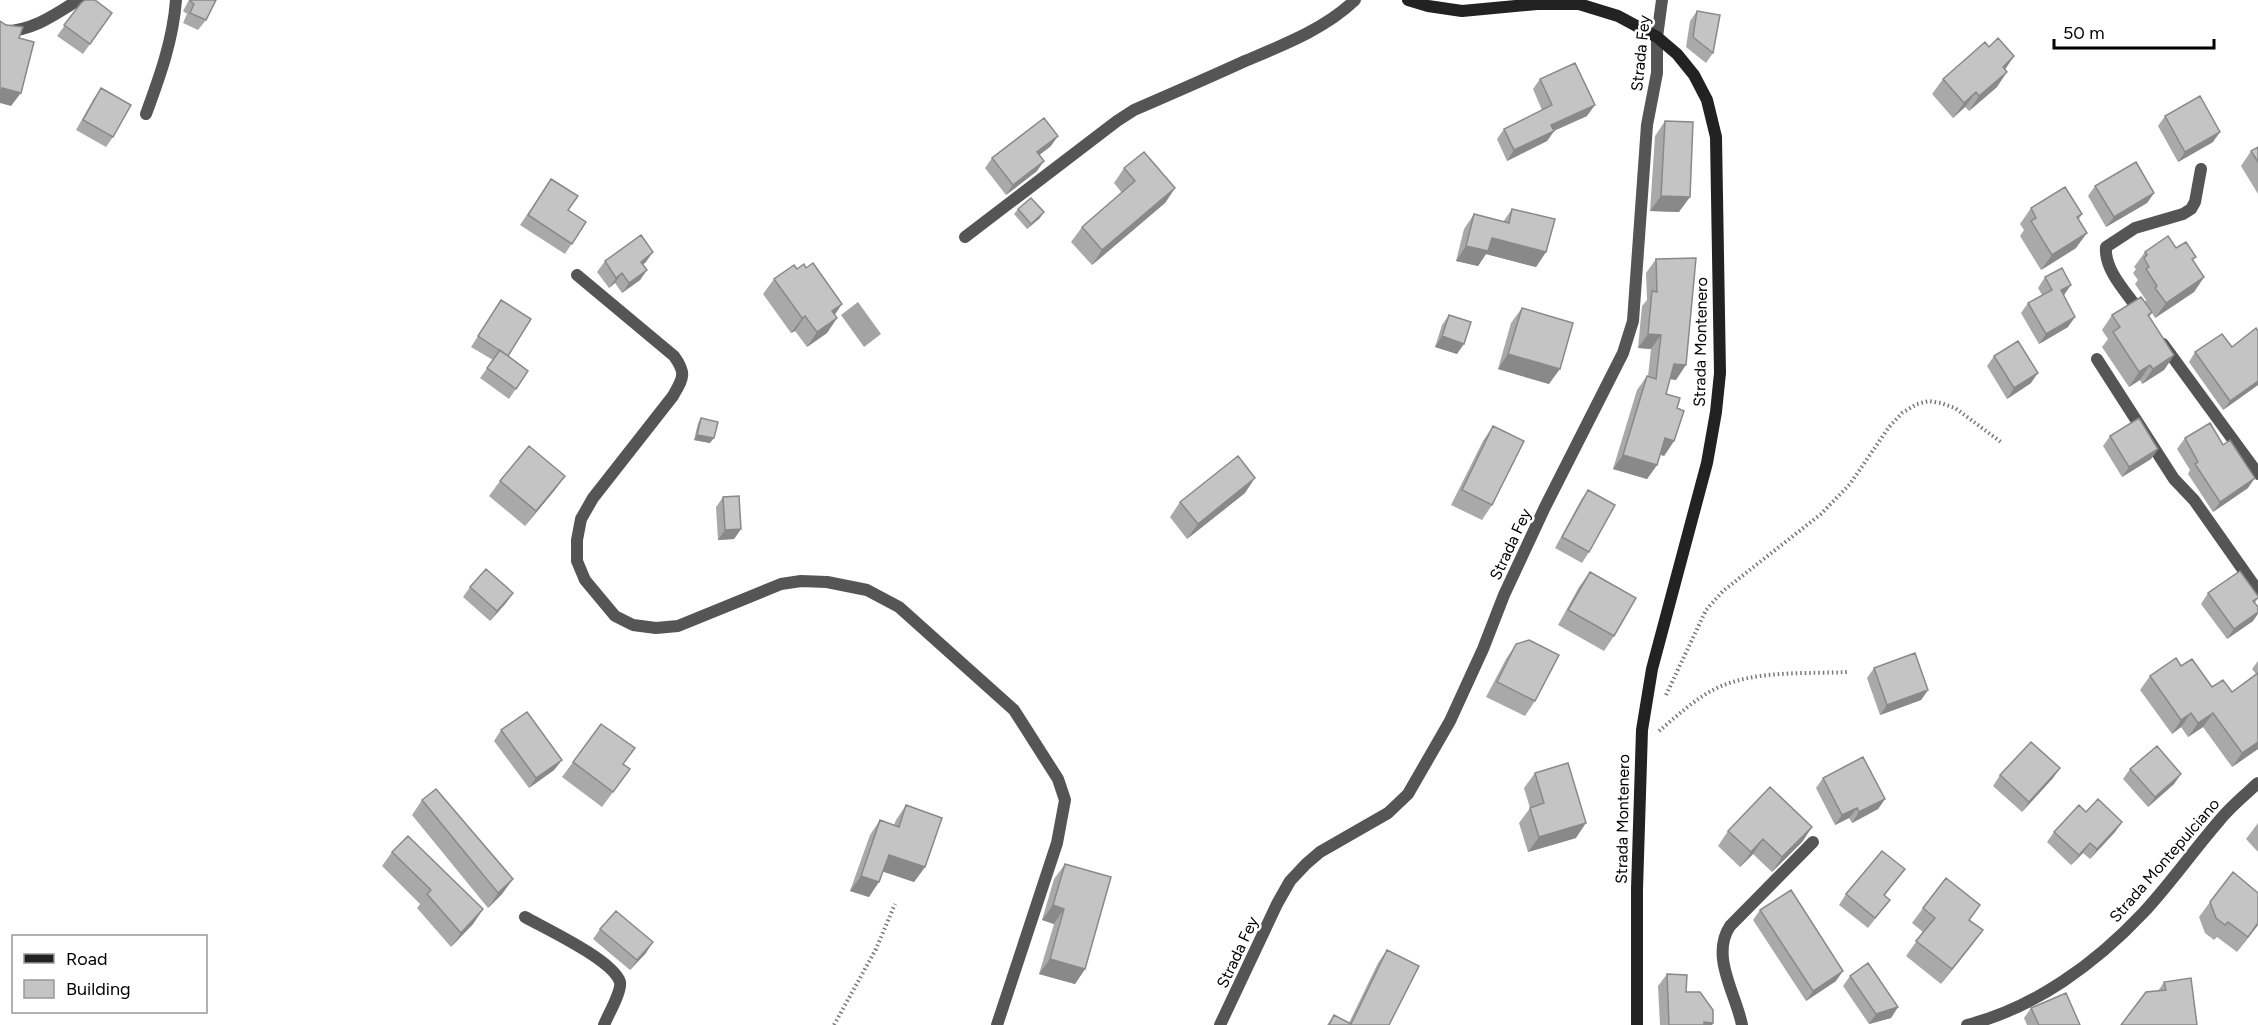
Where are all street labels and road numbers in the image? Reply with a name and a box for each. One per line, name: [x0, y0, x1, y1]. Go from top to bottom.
street label: Strada Fey: [1627, 13, 1654, 92]
street label: Strada Montenero: [1690, 277, 1711, 407]
street label: Strada Fey: [1486, 505, 1535, 583]
street label: Strada Montenero: [1612, 754, 1633, 884]
street label: Strada Montepulciano: [2105, 794, 2223, 926]
street label: Strada Fey: [1213, 913, 1262, 991]

